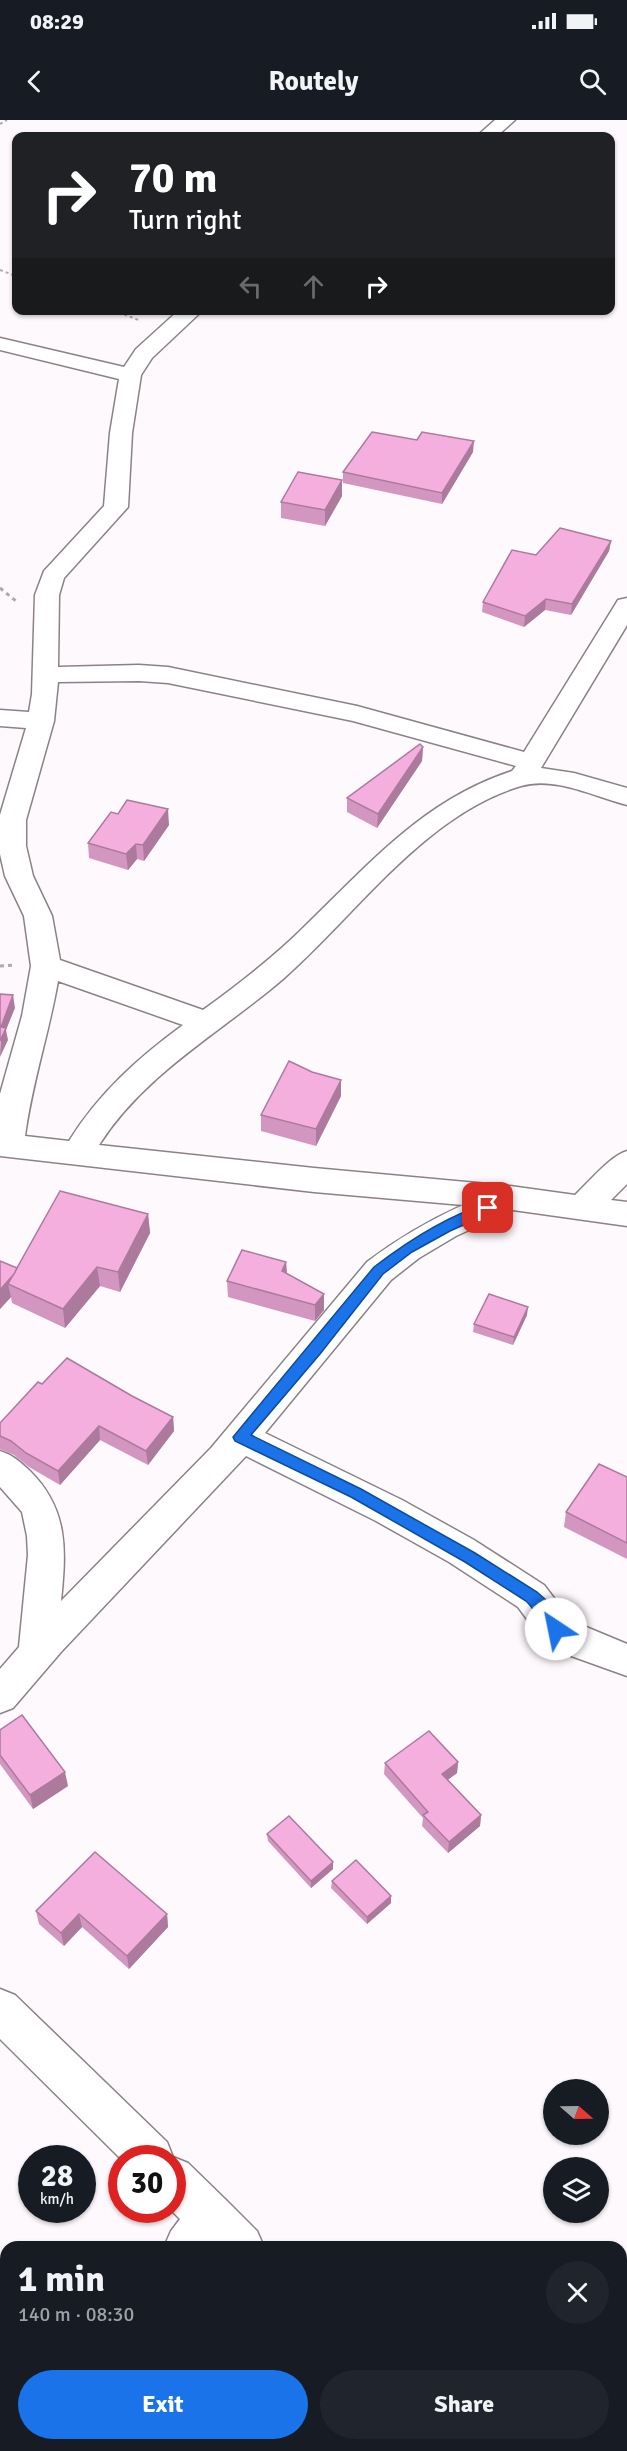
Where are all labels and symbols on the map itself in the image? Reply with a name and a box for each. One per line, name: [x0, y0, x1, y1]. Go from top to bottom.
pin: [462, 1182, 513, 1233]
position arrow: [524, 1597, 588, 1661]
north arrow: [543, 2079, 609, 2145]
speed limit sign: 30: [108, 2145, 186, 2223]

